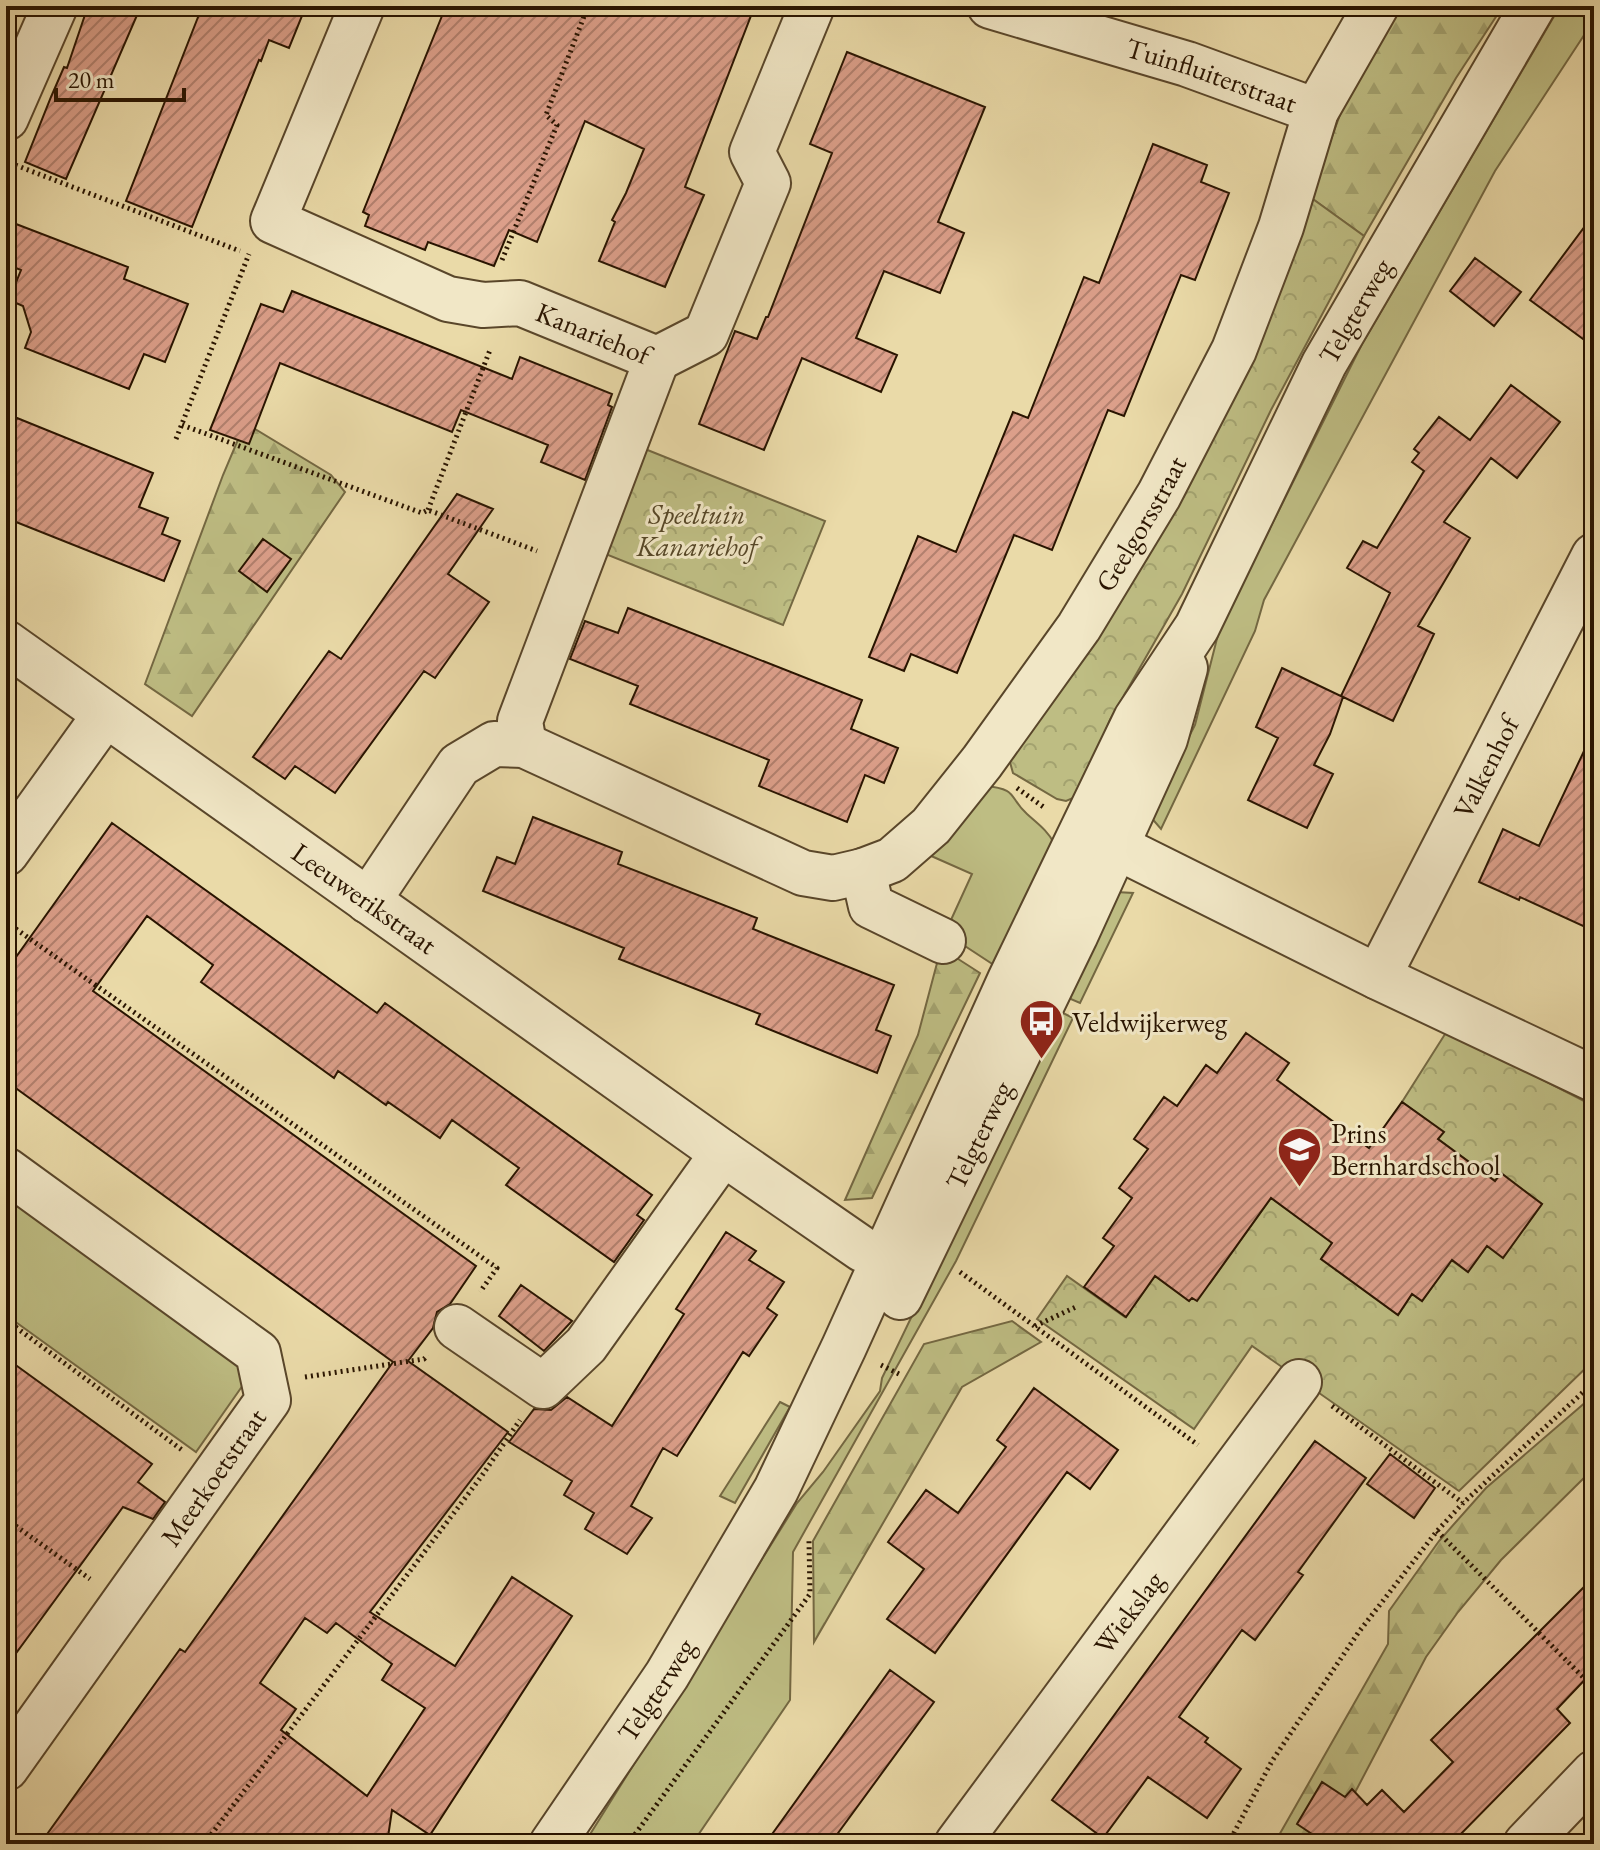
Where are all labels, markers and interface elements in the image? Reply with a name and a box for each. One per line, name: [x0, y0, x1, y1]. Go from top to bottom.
street label: Tuinfluiterstraat: [1122, 29, 1302, 121]
scale bar: [56, 52, 184, 102]
text: 20 m: [68, 64, 115, 95]
street label: Telgterweg: [1310, 251, 1400, 370]
street label: Kanariehof: [531, 293, 659, 374]
street label: Geelgorsstraat: [1087, 449, 1194, 598]
park label: Speeltuin Kanariehof: [635, 496, 764, 564]
street label: Valkenhof: [1445, 707, 1528, 824]
street label: Leeuwerikstraat: [285, 834, 444, 962]
bus stop icon: Veldwijkerweg: [1017, 998, 1065, 1061]
place label: Veldwijkerweg: [1072, 1004, 1228, 1040]
street label: Telgterweg: [937, 1074, 1020, 1195]
place label: Prins Bernhardschool: [1331, 1115, 1501, 1183]
school or university icon: Prins Bernhardschool: [1276, 1125, 1324, 1188]
street label: Meerkoetstraat: [152, 1401, 274, 1553]
street label: Wiekslag: [1086, 1563, 1172, 1661]
street label: Telgterweg: [609, 1631, 703, 1748]

